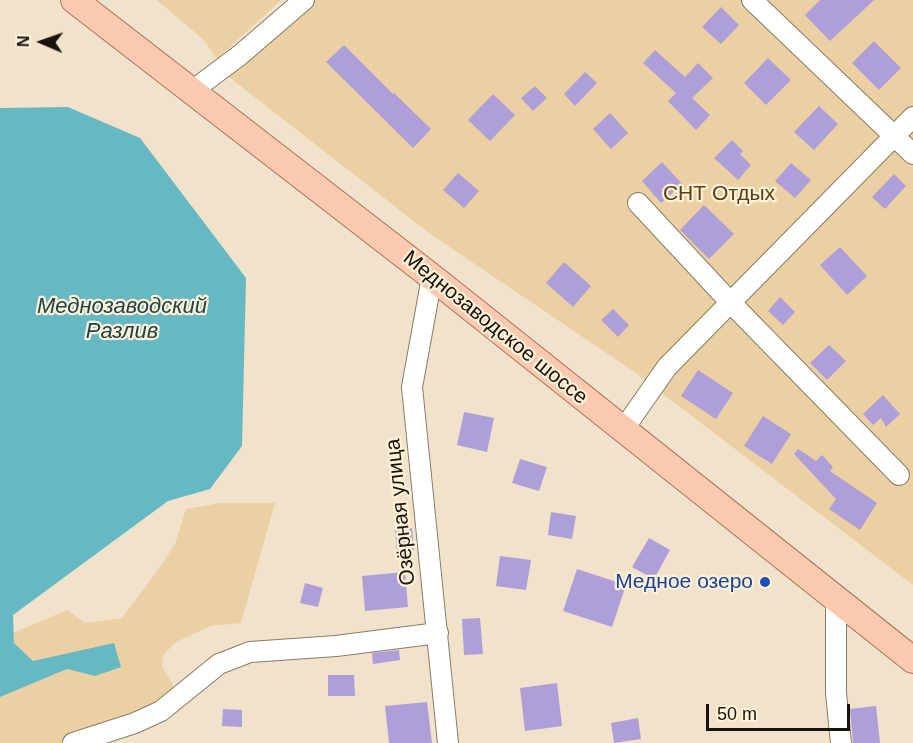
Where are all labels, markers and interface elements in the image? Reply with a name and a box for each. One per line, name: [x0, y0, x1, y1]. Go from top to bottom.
north arrow: [12, 12, 72, 72]
text: N: [15, 35, 32, 47]
park label: СНТ Отдых: [663, 181, 775, 207]
street label: Меднозаводское шоссе: [398, 246, 592, 410]
water label: Меднозаводский Разлив: [37, 294, 207, 346]
street label: Озёрная улица: [381, 437, 421, 587]
place label: Медное озеро: [615, 569, 753, 595]
marker: Медное озеро: [758, 575, 772, 589]
scale bar: [709, 692, 853, 730]
text: 50 m: [717, 704, 757, 724]

